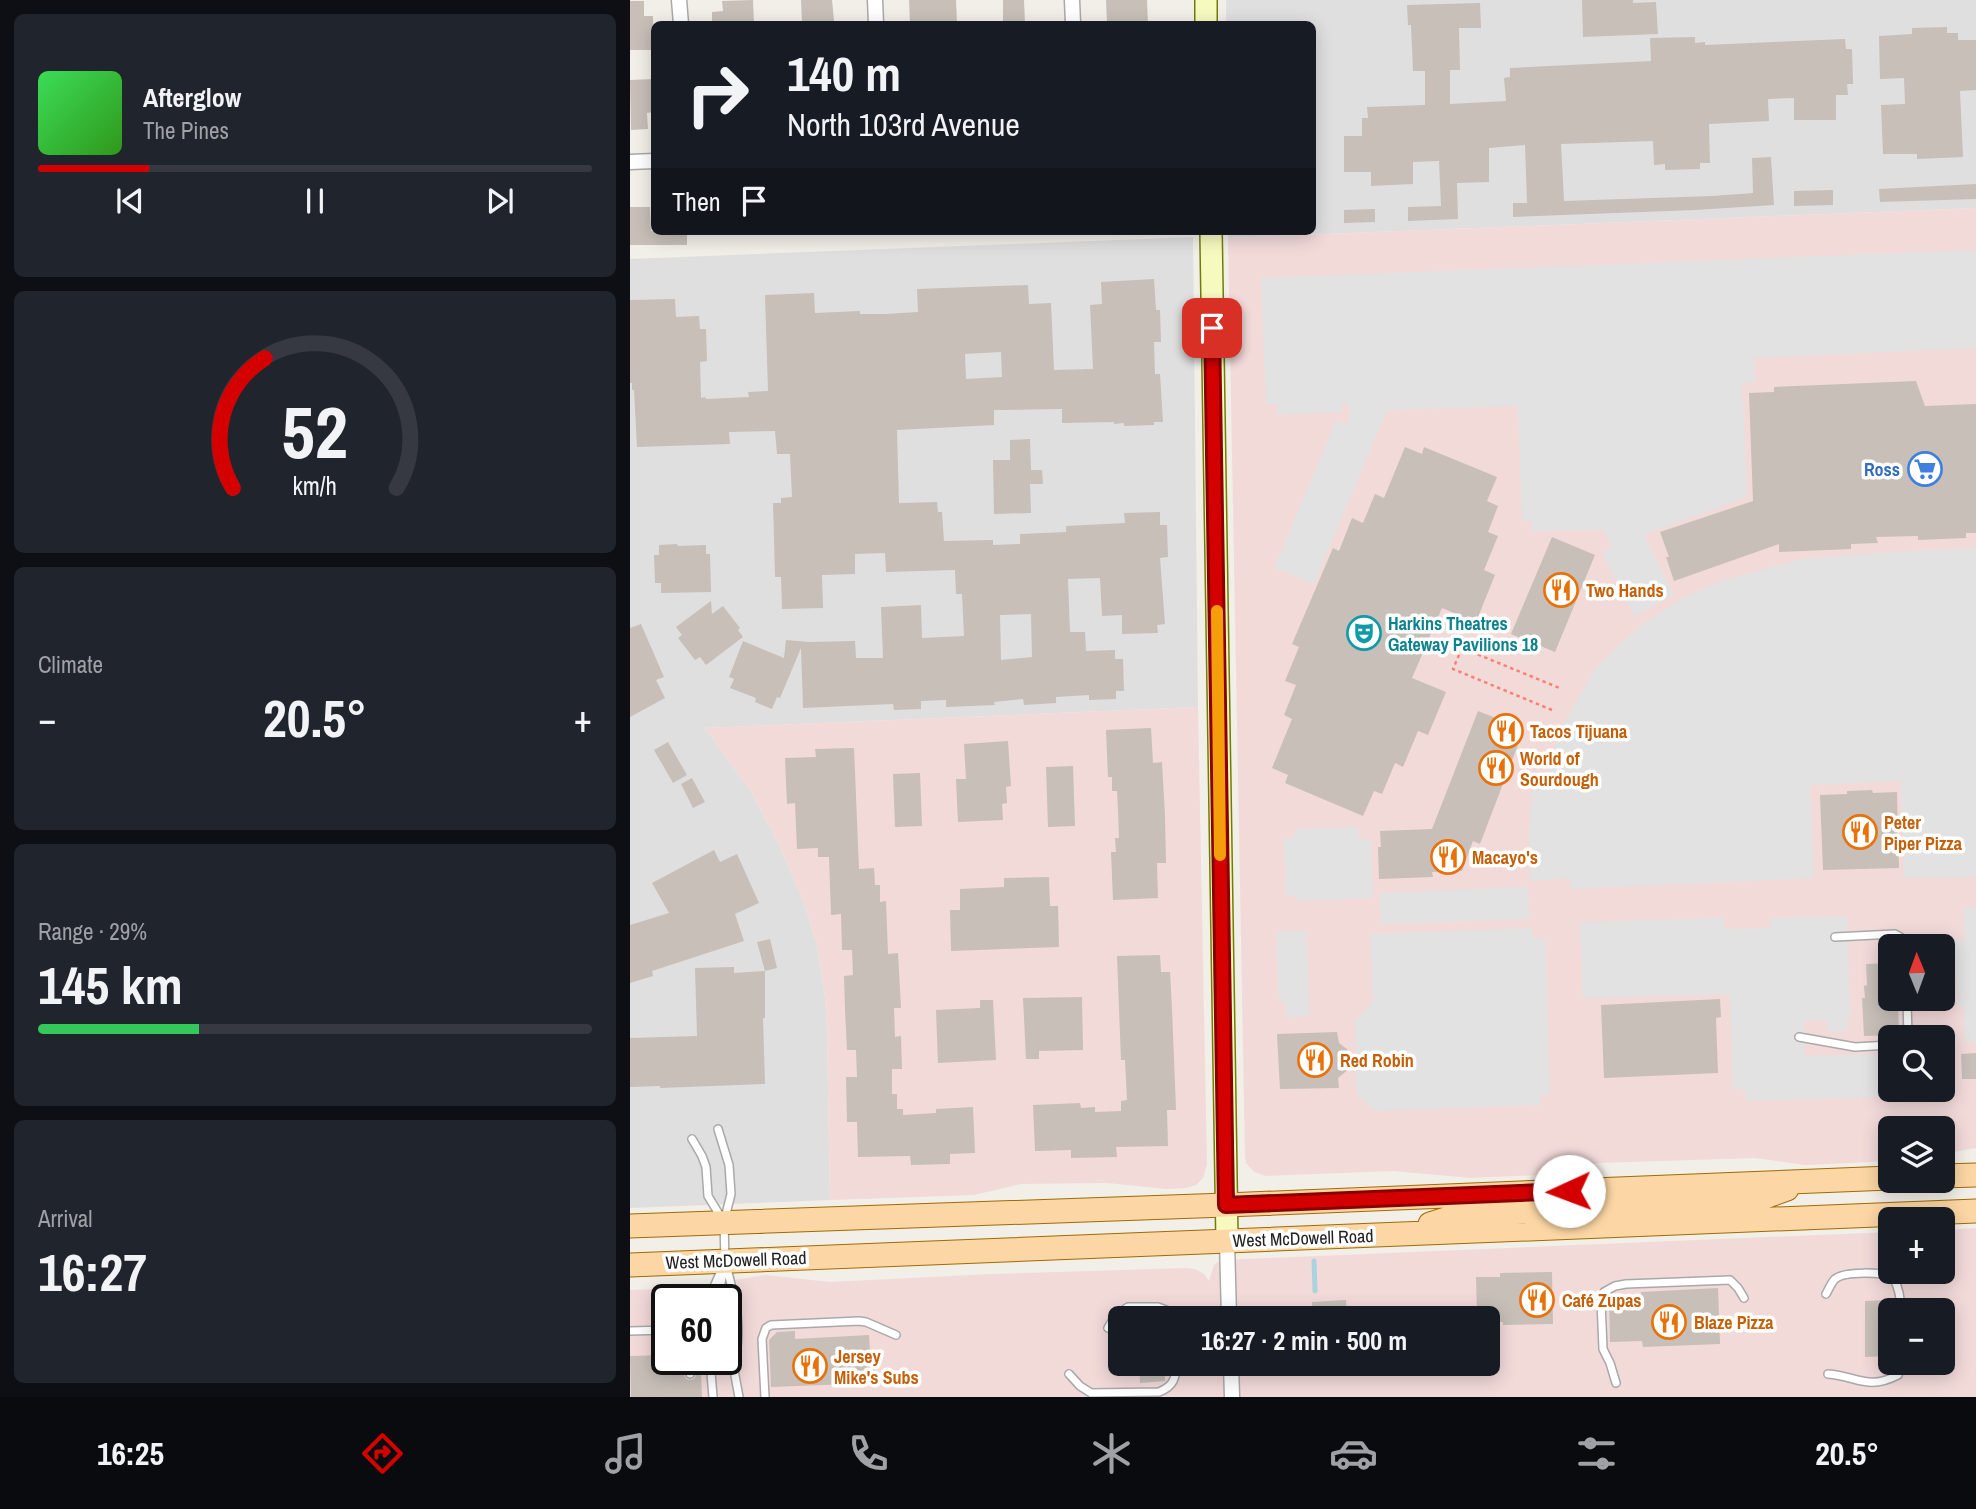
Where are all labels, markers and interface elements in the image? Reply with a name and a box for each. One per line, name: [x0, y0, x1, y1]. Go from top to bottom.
text: 140 m: [787, 40, 901, 106]
icon: right: [672, 49, 763, 140]
text: Afterglow: [143, 80, 241, 115]
text: North 103rd Avenue: [787, 103, 1020, 146]
text: The Pines: [143, 115, 229, 146]
icon: previous: [111, 182, 149, 220]
icon: pause: [296, 182, 334, 220]
icon: next: [481, 182, 519, 220]
icon: arrive: [735, 182, 773, 220]
text: Then: [672, 184, 721, 219]
pin: [1182, 298, 1242, 358]
icon: arrive: [1193, 309, 1231, 347]
text: 52: [282, 383, 348, 481]
supermarket icon: Ross: [1906, 450, 1944, 488]
place label: Ross: [1864, 457, 1900, 482]
text: km/h: [293, 469, 337, 503]
restaurant icon: Two Hands: [1542, 571, 1580, 609]
place label: Two Hands: [1586, 578, 1664, 603]
place label: Harkins Theatres Gateway Pavilions 18: [1388, 611, 1538, 657]
theatre icon: Harkins Theatres Gateway Pavilions 18: [1345, 614, 1383, 652]
text: Climate: [38, 649, 103, 680]
text: 20.5°: [263, 683, 367, 753]
text: −: [38, 693, 56, 744]
text: +: [574, 693, 592, 744]
restaurant icon: Tacos Tijuana: [1487, 712, 1525, 750]
place label: Tacos Tijuana: [1530, 719, 1628, 744]
place label: World of Sourdough: [1520, 746, 1599, 792]
restaurant icon: World of Sourdough: [1477, 749, 1515, 787]
place label: Peter Piper Pizza: [1884, 810, 1963, 856]
restaurant icon: Peter Piper Pizza: [1841, 813, 1879, 851]
restaurant icon: Macayo's: [1429, 838, 1467, 876]
place label: Macayo's: [1472, 845, 1538, 870]
text: Range · 29%: [38, 916, 147, 947]
north arrow: [1878, 934, 1955, 1012]
map controls: [1878, 934, 1955, 1375]
text: 145 km: [38, 950, 183, 1020]
button: search: [1878, 1025, 1955, 1102]
restaurant icon: Red Robin: [1296, 1041, 1334, 1079]
place label: Red Robin: [1340, 1048, 1414, 1073]
button: layers: [1878, 1116, 1955, 1193]
position arrow: [1532, 1154, 1606, 1228]
text: Arrival: [38, 1203, 93, 1234]
button: +: [1878, 1207, 1955, 1284]
street label: West McDowell Road: [1232, 1223, 1374, 1253]
text: 16:27: [38, 1237, 147, 1307]
street label: West McDowell Road: [665, 1245, 807, 1275]
restaurant icon: Café Zupas: [1518, 1281, 1556, 1319]
speed limit sign: 60: [651, 1284, 742, 1375]
place label: Café Zupas: [1562, 1288, 1642, 1313]
button: −: [1878, 1298, 1955, 1375]
restaurant icon: Blaze Pizza: [1650, 1303, 1688, 1341]
place label: Blaze Pizza: [1694, 1310, 1774, 1335]
text: 16:27 · 2 min · 500 m: [1201, 1323, 1407, 1358]
place label: Jersey Mike's Subs: [834, 1344, 919, 1390]
restaurant icon: Jersey Mike's Subs: [791, 1347, 829, 1385]
icon: directions: [358, 1429, 407, 1478]
icon: music: [601, 1429, 650, 1478]
icon: phone: [844, 1429, 893, 1478]
icon: climate: [1087, 1429, 1136, 1478]
icon: car: [1329, 1429, 1378, 1478]
icon: filters: [1572, 1429, 1621, 1478]
text: 16:25: [97, 1432, 164, 1475]
text: 20.5°: [1815, 1432, 1879, 1475]

